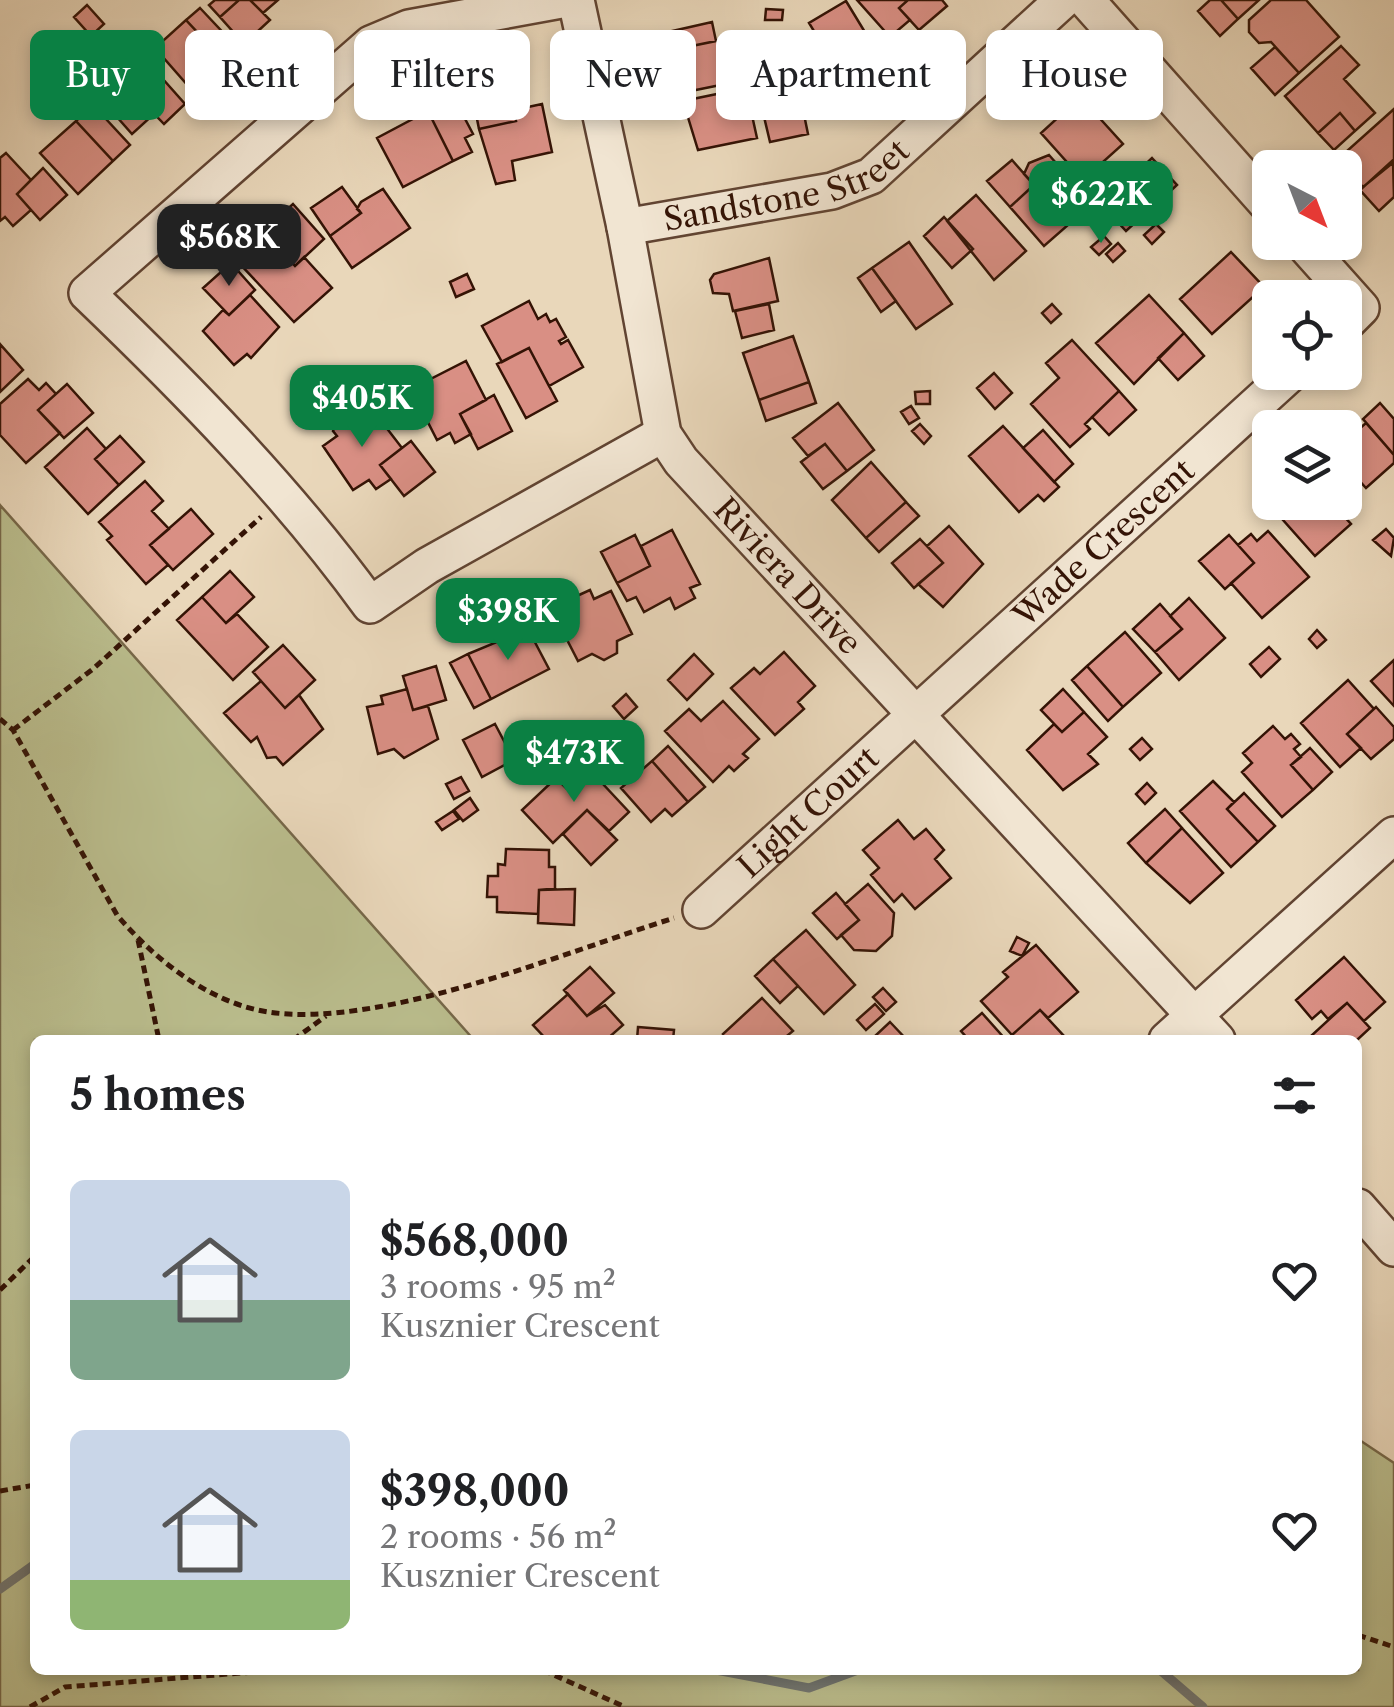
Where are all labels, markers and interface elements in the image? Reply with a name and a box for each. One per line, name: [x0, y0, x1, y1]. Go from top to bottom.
chip: Buy: [30, 30, 165, 120]
chip: Rent: [185, 30, 334, 120]
chip: Filters: [354, 30, 530, 120]
chip: New: [550, 30, 696, 120]
chip: Apartment: [716, 30, 966, 120]
chip: House: [986, 30, 1163, 120]
street label: Sandstone Street: [660, 131, 917, 239]
north arrow: [1252, 150, 1362, 260]
map controls: [1252, 150, 1362, 520]
pin: $622K: [1031, 161, 1171, 246]
text: $622K: [1051, 174, 1151, 213]
pin: $568K: [159, 204, 299, 289]
text: $568K: [179, 217, 279, 256]
button: locate: [1252, 280, 1362, 390]
pin: $405K: [292, 365, 432, 450]
text: $405K: [312, 378, 412, 417]
button: layers: [1252, 410, 1362, 520]
street label: Wade Crescent: [1004, 450, 1203, 636]
street label: Riviera Drive: [706, 489, 870, 662]
pin: $398K: [438, 578, 578, 663]
text: $398K: [458, 591, 558, 630]
pin: $473K: [504, 720, 644, 805]
text: $473K: [525, 733, 623, 772]
street label: Light Court: [730, 738, 887, 886]
icon: filters: [1267, 1068, 1322, 1123]
text: 5 homes: [70, 1069, 246, 1121]
text: $568,000: [380, 1215, 569, 1267]
icon: home: [150, 1220, 270, 1340]
icon: heart: [1267, 1253, 1322, 1308]
text: 3 rooms · 95 m²: [380, 1267, 616, 1306]
text: Kusznier Crescent: [380, 1306, 660, 1345]
text: $398,000: [380, 1465, 569, 1517]
icon: home: [150, 1470, 270, 1590]
icon: heart: [1267, 1503, 1322, 1558]
text: 2 rooms · 56 m²: [380, 1517, 617, 1556]
text: Kusznier Crescent: [380, 1556, 660, 1595]

